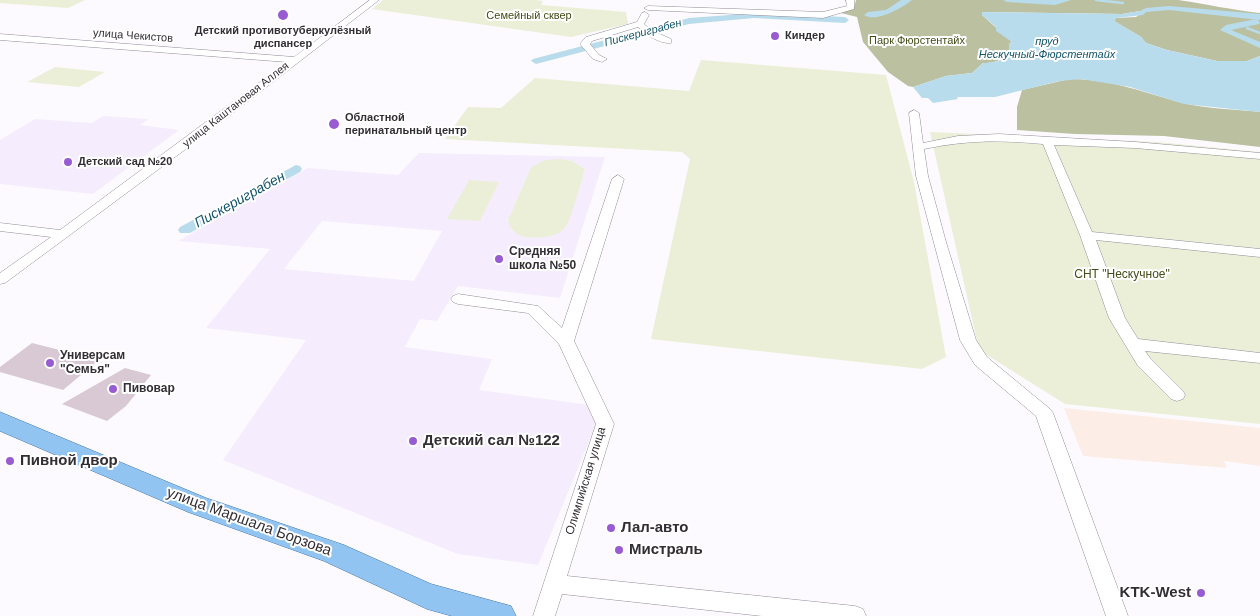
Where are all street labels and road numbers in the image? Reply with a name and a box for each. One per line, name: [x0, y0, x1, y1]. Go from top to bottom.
street label: улица Чекистов: [93, 27, 173, 45]
street label: улица Каштановая Аллея: [180, 59, 292, 151]
street label: Олимпийская улица: [563, 425, 609, 537]
street label: улица Маршала Борзова: [164, 484, 334, 560]

